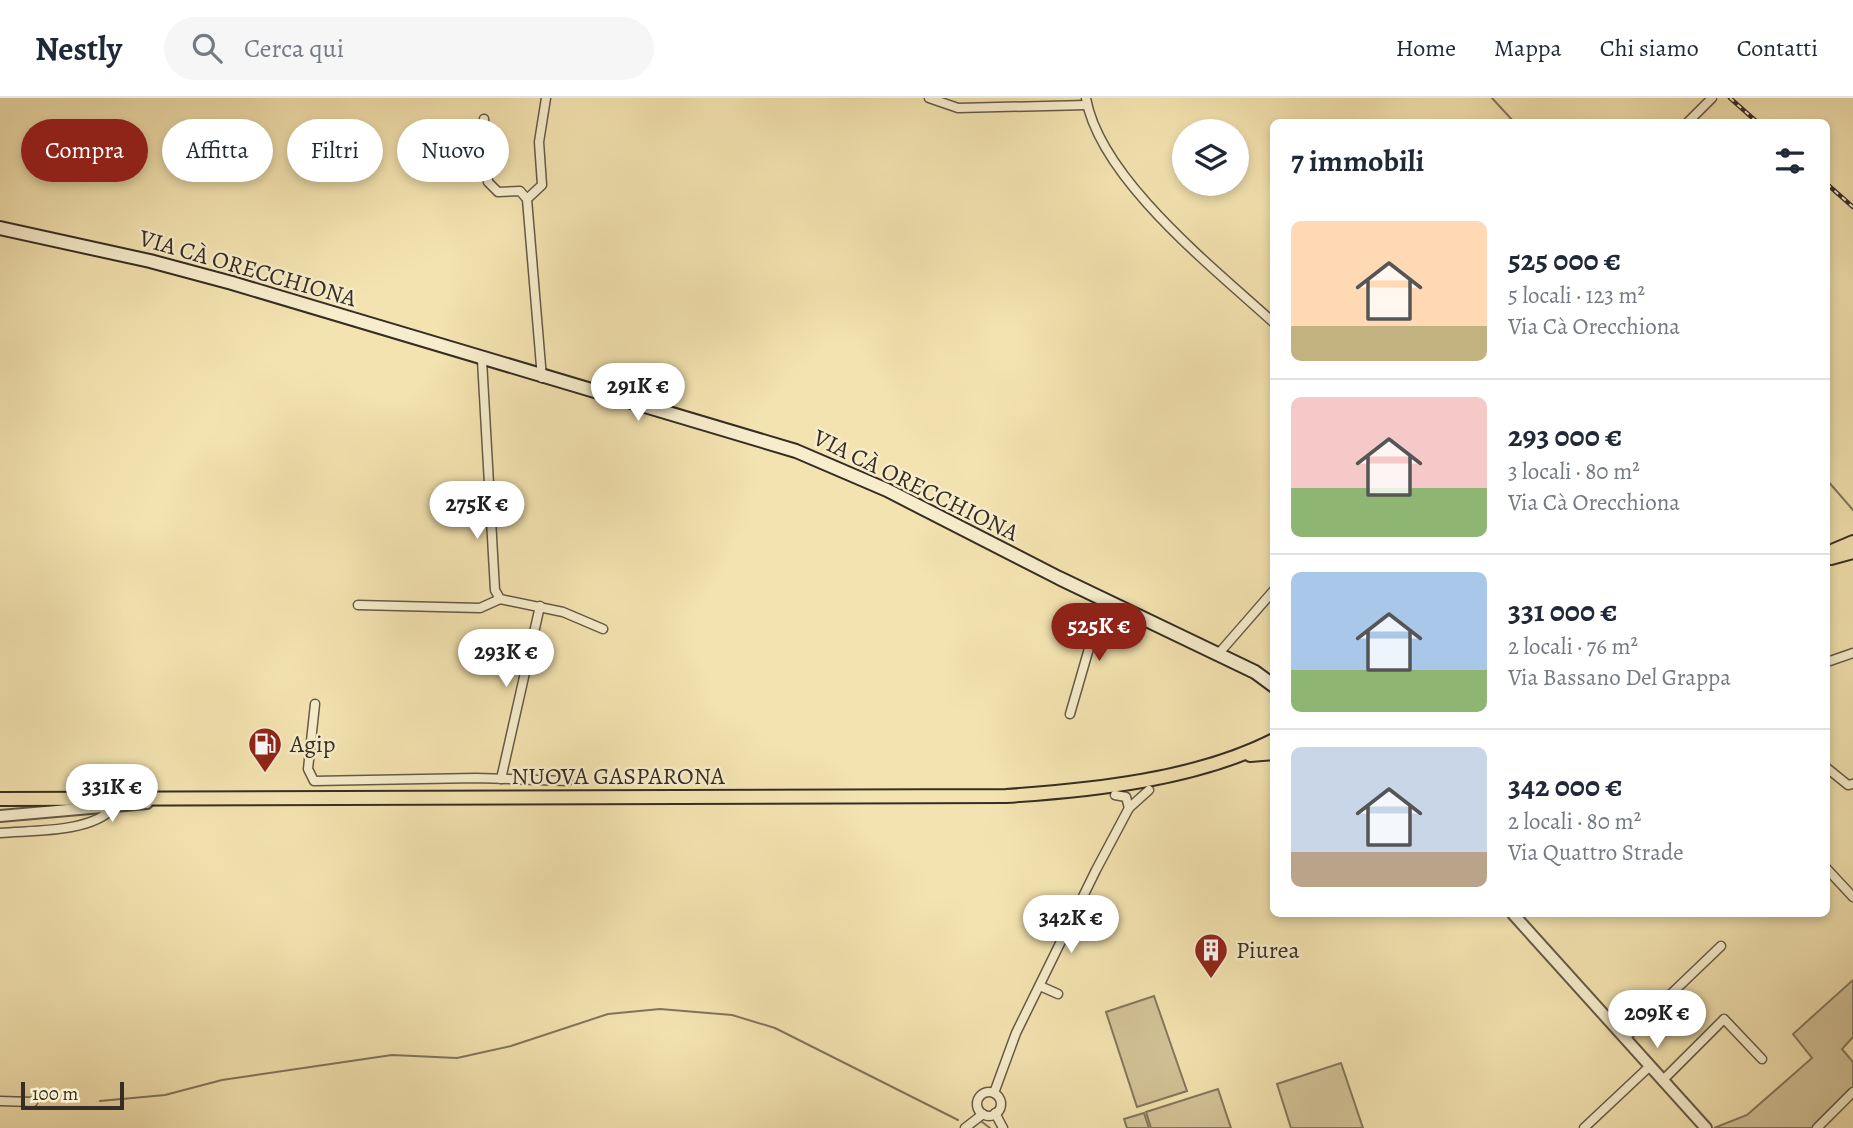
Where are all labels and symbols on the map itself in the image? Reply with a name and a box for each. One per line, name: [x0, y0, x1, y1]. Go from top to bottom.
street label: VIA CÀ ORECCHIONA: [135, 221, 361, 315]
pin: 291K €: [581, 364, 695, 423]
street label: VIA CÀ ORECCHIONA: [807, 421, 1025, 549]
pin: 275K €: [420, 482, 534, 541]
pin: 525K €: [1042, 603, 1156, 663]
pin: 293K €: [449, 630, 563, 689]
fuel station icon: Agip: [246, 725, 284, 774]
place label: Agip: [289, 728, 335, 760]
street label: NUOVA GASPARONA: [511, 760, 726, 792]
pin: 331K €: [55, 764, 169, 824]
pin: 342K €: [1014, 896, 1128, 955]
building icon: Piurea: [1192, 931, 1230, 980]
place label: Piurea: [1236, 934, 1300, 966]
pin: 209K €: [1600, 990, 1714, 1050]
scale bar: [21, 1079, 124, 1111]

